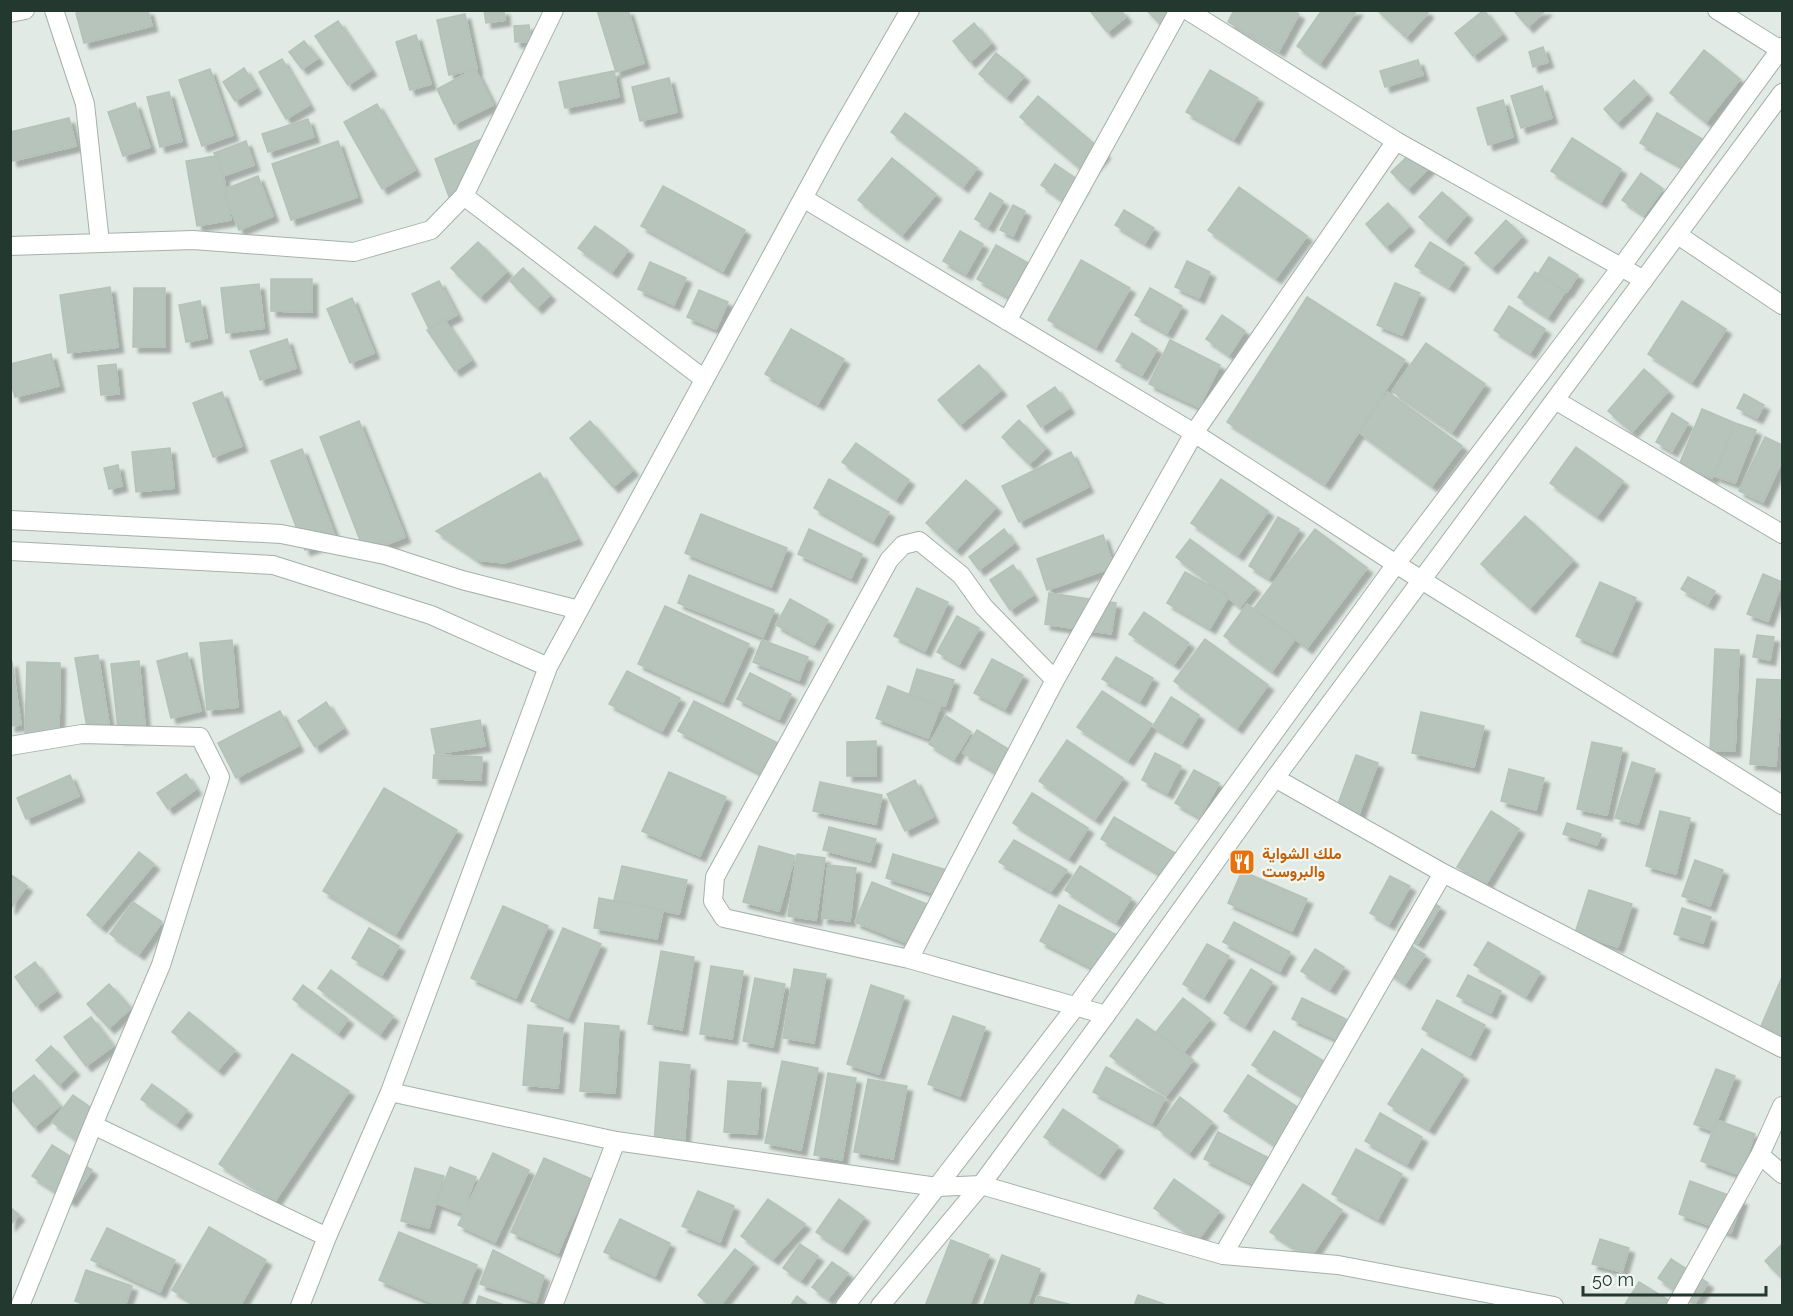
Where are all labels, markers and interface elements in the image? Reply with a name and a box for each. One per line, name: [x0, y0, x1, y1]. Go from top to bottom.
place label: ملك الشواية والبروست: [1262, 844, 1342, 882]
restaurant icon: ملك الشواية والبروست: [1227, 847, 1257, 877]
scale bar: [1583, 1259, 1766, 1297]
text: 50 m: [1592, 1269, 1634, 1290]

